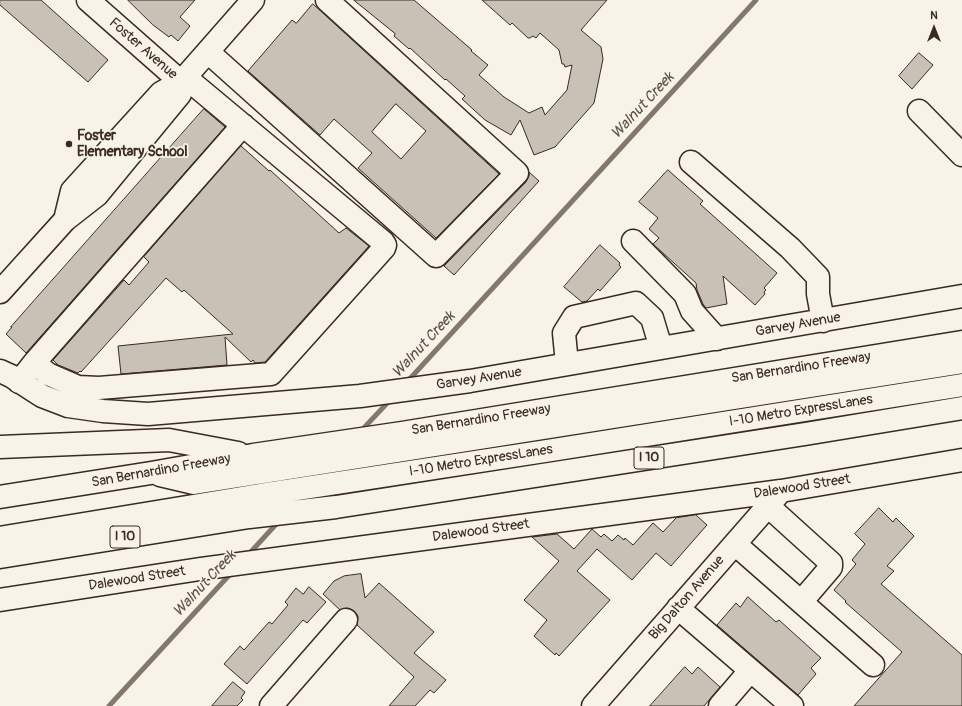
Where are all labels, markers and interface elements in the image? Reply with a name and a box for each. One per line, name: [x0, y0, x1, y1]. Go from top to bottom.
north arrow: [914, 8, 954, 48]
text: N: [930, 9, 938, 22]
street label: Foster Avenue: [105, 15, 181, 83]
water label: Walnut Creek: [608, 69, 678, 143]
place label: Foster Elementary School: [77, 128, 188, 160]
marker: Foster Elementary School: [64, 139, 74, 149]
water label: Walnut Creek: [389, 308, 459, 382]
street label: Garvey Avenue: [754, 309, 842, 341]
street label: San Bernardino Freeway: [730, 349, 872, 387]
street label: Garvey Avenue: [435, 364, 523, 394]
street label: I-10 Metro ExpressLanes: [728, 391, 874, 431]
street label: San Bernardino Freeway: [410, 401, 552, 439]
street label: I-10 Metro ExpressLanes: [408, 441, 554, 481]
road number: I 10: [634, 447, 664, 469]
street label: San Bernardino Freeway: [90, 450, 232, 492]
street label: Dalewood Street: [752, 471, 852, 503]
street label: Dalewood Street: [431, 516, 531, 546]
road number: I 10: [110, 526, 140, 548]
water label: Walnut Creek: [170, 547, 240, 621]
street label: Big Dalton Avenue: [646, 552, 728, 644]
street label: Dalewood Street: [87, 563, 187, 595]

